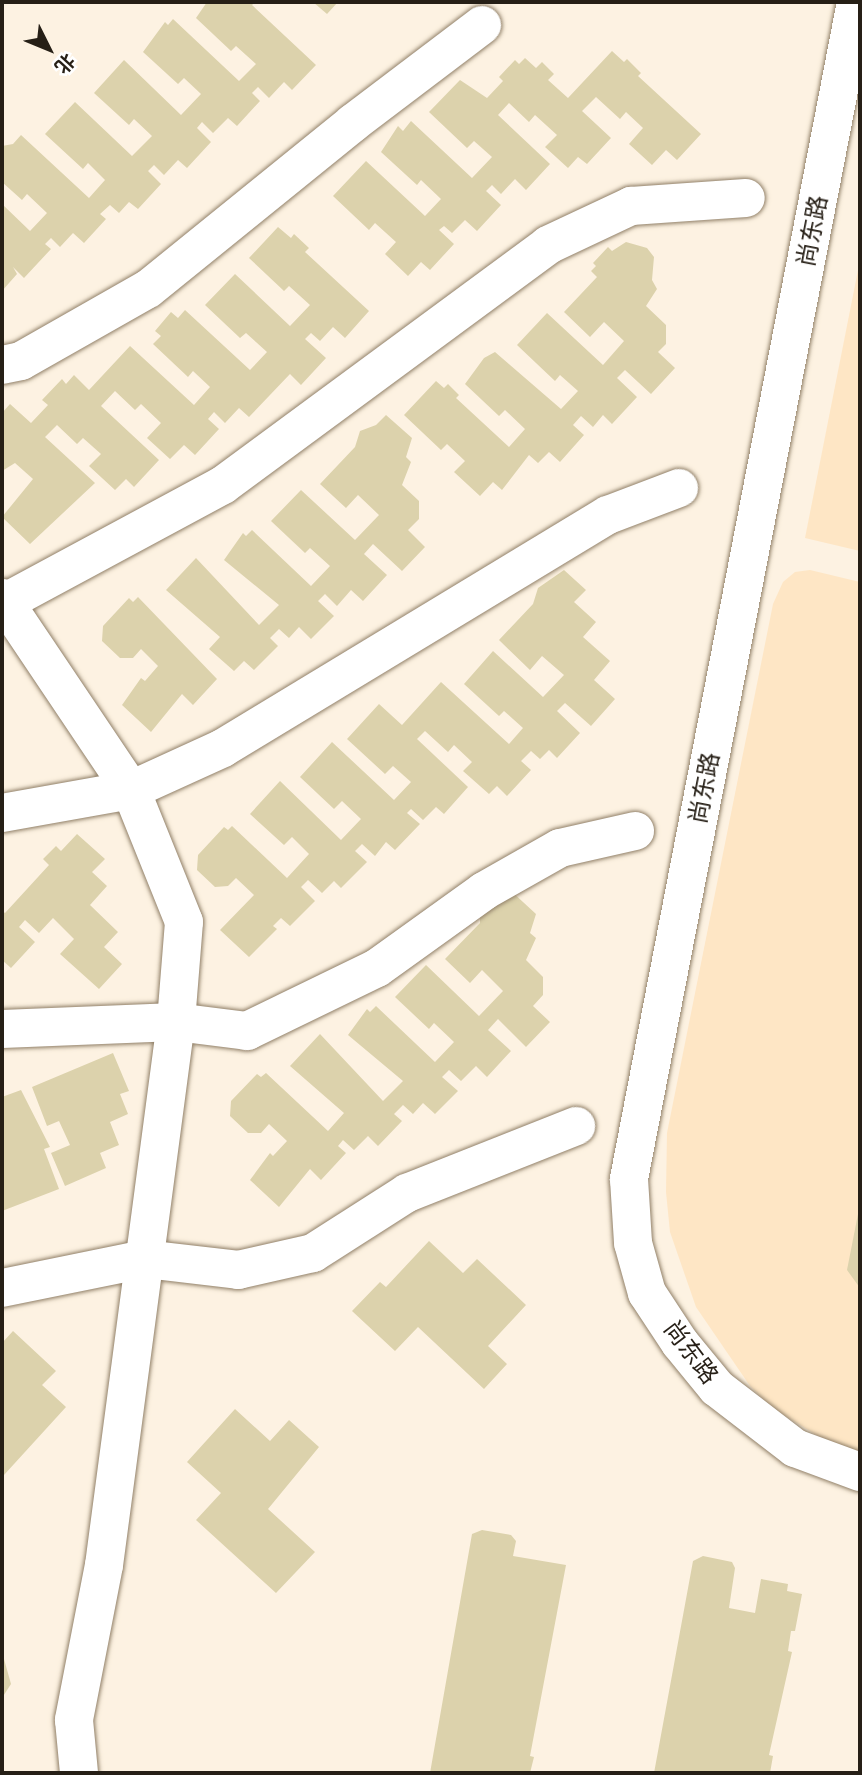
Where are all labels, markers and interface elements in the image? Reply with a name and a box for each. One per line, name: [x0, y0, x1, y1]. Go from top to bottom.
north arrow: [14, 14, 84, 84]
text: 北: [50, 49, 80, 78]
street label: 尚东路: [791, 193, 833, 269]
street label: 尚东路: [683, 750, 725, 826]
street label: 尚东路: [658, 1315, 724, 1389]

